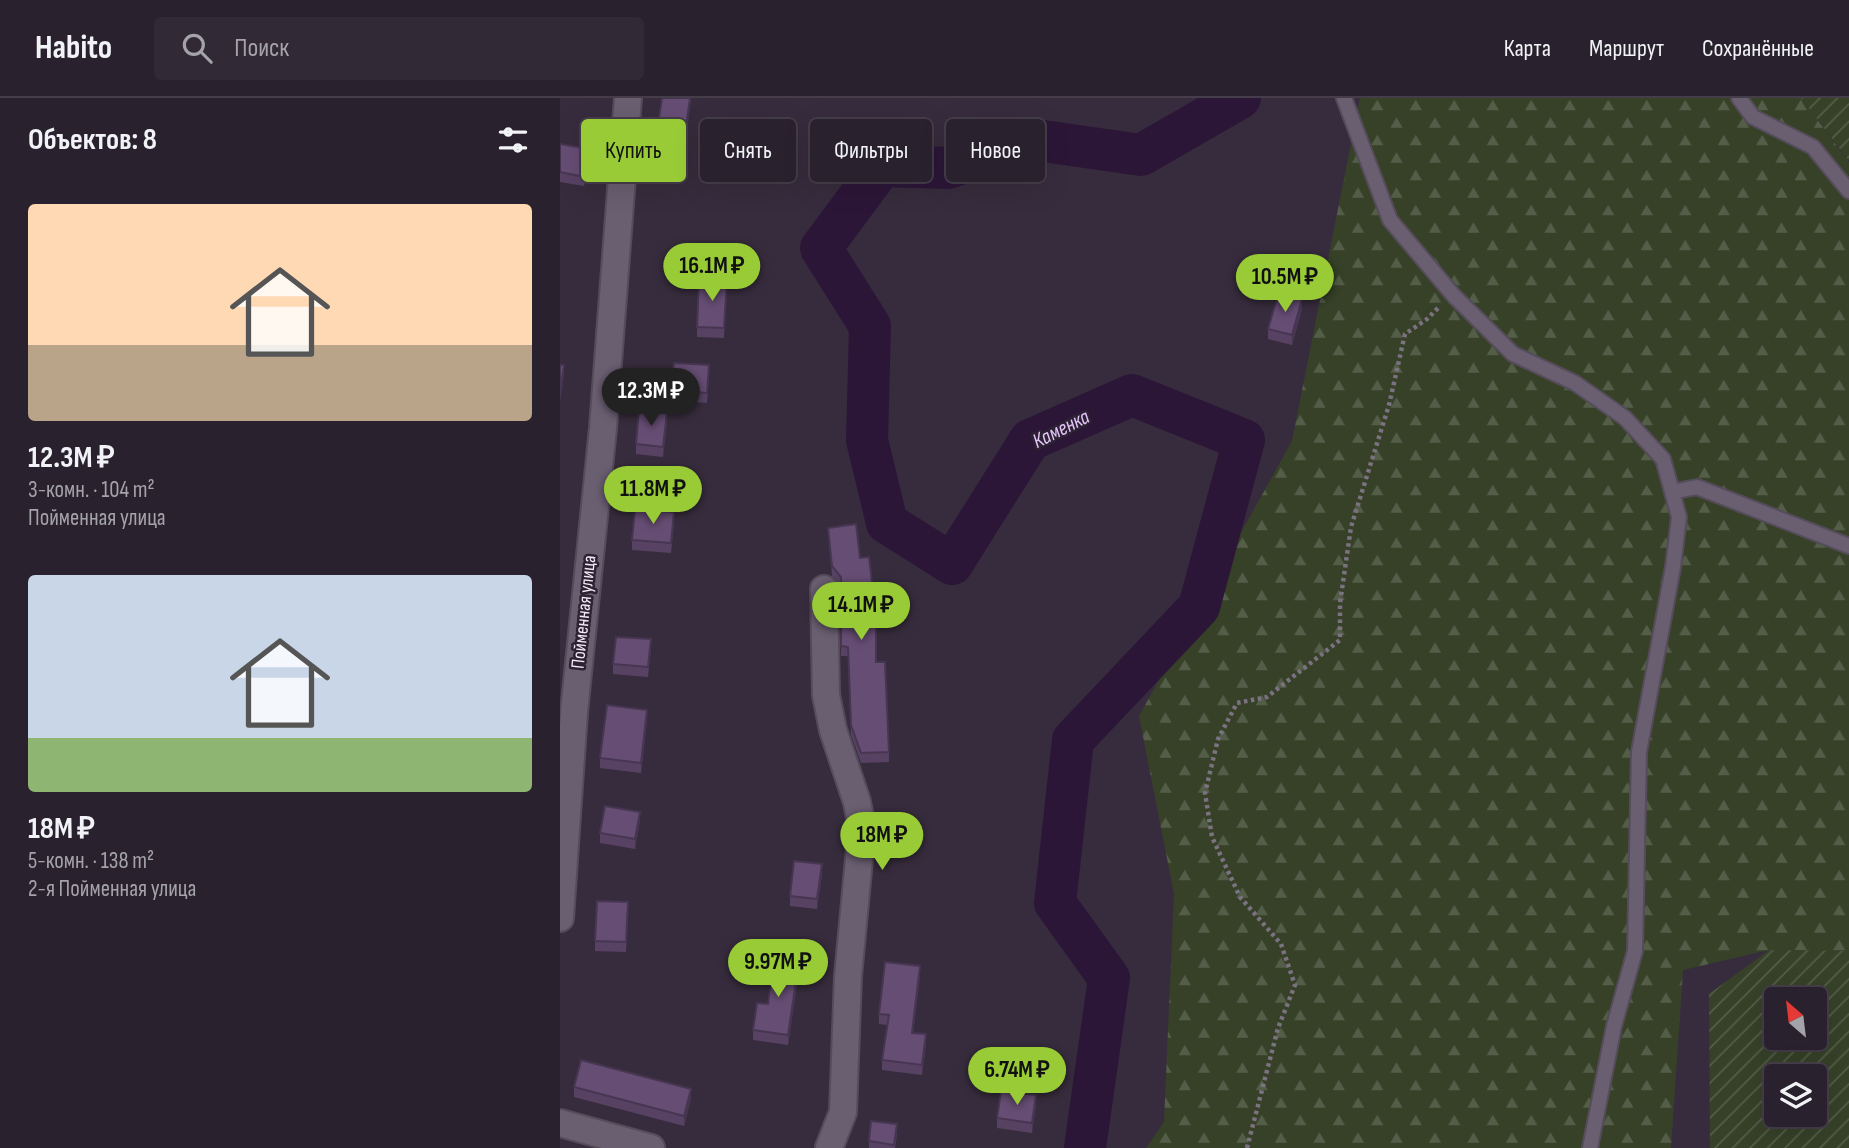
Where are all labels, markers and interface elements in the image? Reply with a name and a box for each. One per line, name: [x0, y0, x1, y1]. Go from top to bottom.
search box: [154, 17, 644, 80]
text: Habito: [35, 28, 112, 68]
icon: search: [178, 29, 216, 67]
text: Поиск: [234, 33, 289, 64]
text: Карта: [1504, 34, 1551, 63]
text: Маршрут: [1589, 34, 1664, 63]
text: Сохранённые: [1702, 34, 1814, 63]
chip: Купить: [581, 119, 686, 182]
chip: Снять: [700, 119, 796, 182]
chip: Фильтры: [810, 119, 932, 182]
chip: Новое: [946, 119, 1045, 182]
icon: filters: [494, 121, 532, 159]
text: Объектов: 8: [28, 122, 157, 158]
pin: 16.1M ₽: [647, 244, 777, 303]
icon: home: [217, 249, 343, 375]
text: 16.1M ₽: [679, 252, 745, 280]
pin: 10.5M ₽: [1220, 254, 1350, 314]
text: 10.5M ₽: [1252, 263, 1318, 291]
pin: 12.3M ₽: [586, 368, 716, 428]
text: 12.3M ₽: [618, 377, 684, 405]
water label: Каменка: [1028, 404, 1094, 454]
text: 12.3M ₽: [28, 440, 115, 476]
pin: 11.8M ₽: [588, 466, 718, 526]
text: 11.8M ₽: [620, 475, 686, 503]
text: 3-комн. · 104 m²: [28, 476, 155, 504]
text: Пойменная улица: [28, 504, 166, 532]
street label: Пойменная улица: [567, 554, 601, 670]
pin: 14.1M ₽: [796, 582, 926, 642]
text: 14.1M ₽: [828, 591, 894, 619]
icon: home: [217, 620, 343, 746]
text: 18M ₽: [28, 811, 95, 847]
pin: 18M ₽: [833, 812, 931, 872]
text: 18M ₽: [856, 821, 908, 849]
text: 5-комн. · 138 m²: [28, 847, 154, 875]
text: 2-я Пойменная улица: [28, 875, 196, 903]
pin: 9.97M ₽: [713, 940, 843, 999]
text: 9.97M ₽: [744, 948, 812, 976]
north arrow: [1764, 987, 1827, 1050]
map controls: [1764, 987, 1827, 1127]
pin: 6.74M ₽: [952, 1048, 1082, 1107]
text: 6.74M ₽: [984, 1056, 1050, 1084]
button: layers: [1764, 1064, 1827, 1127]

